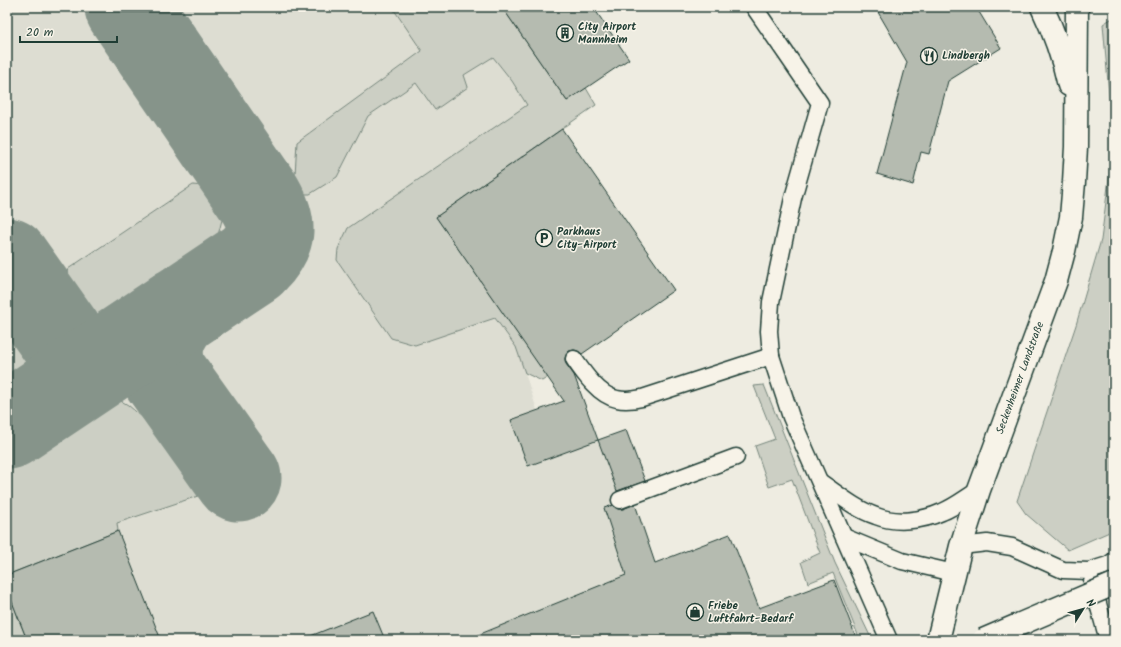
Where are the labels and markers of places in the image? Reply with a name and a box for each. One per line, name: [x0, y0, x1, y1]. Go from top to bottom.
place label: City Airport Mannheim: [578, 18, 637, 49]
building icon: City Airport Mannheim: [555, 23, 575, 43]
restaurant icon: Lindbergh: [919, 46, 939, 66]
place label: Lindbergh: [942, 47, 990, 65]
place label: Parkhaus City-Airport: [557, 223, 618, 254]
parking icon: Parkhaus City-Airport: [534, 228, 554, 248]
place label: Friebe Luftfahrt-Bedarf: [708, 597, 794, 628]
shop icon: Friebe Luftfahrt-Bedarf: [685, 602, 705, 622]

